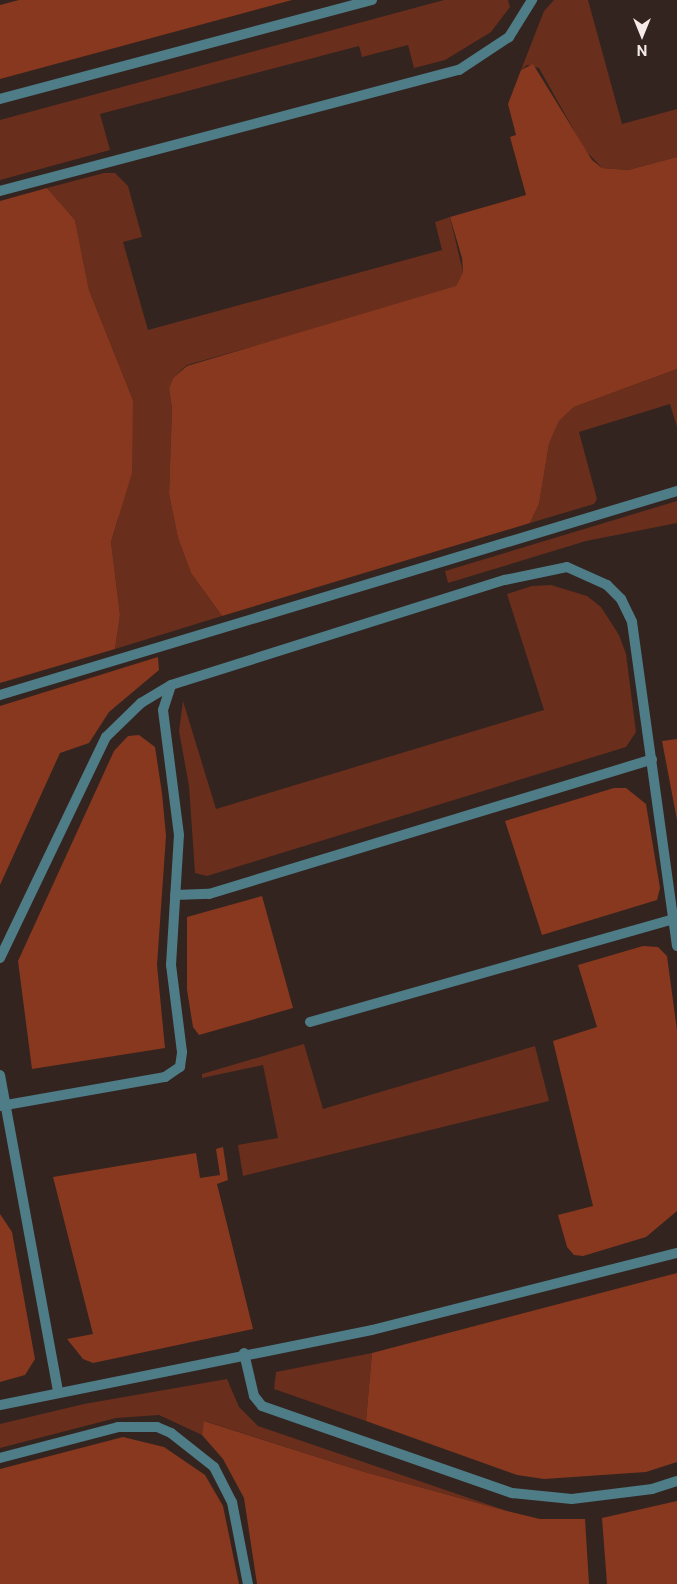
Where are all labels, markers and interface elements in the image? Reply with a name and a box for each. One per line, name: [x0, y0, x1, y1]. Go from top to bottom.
north arrow: [617, 10, 667, 60]
text: N: [637, 42, 647, 58]

